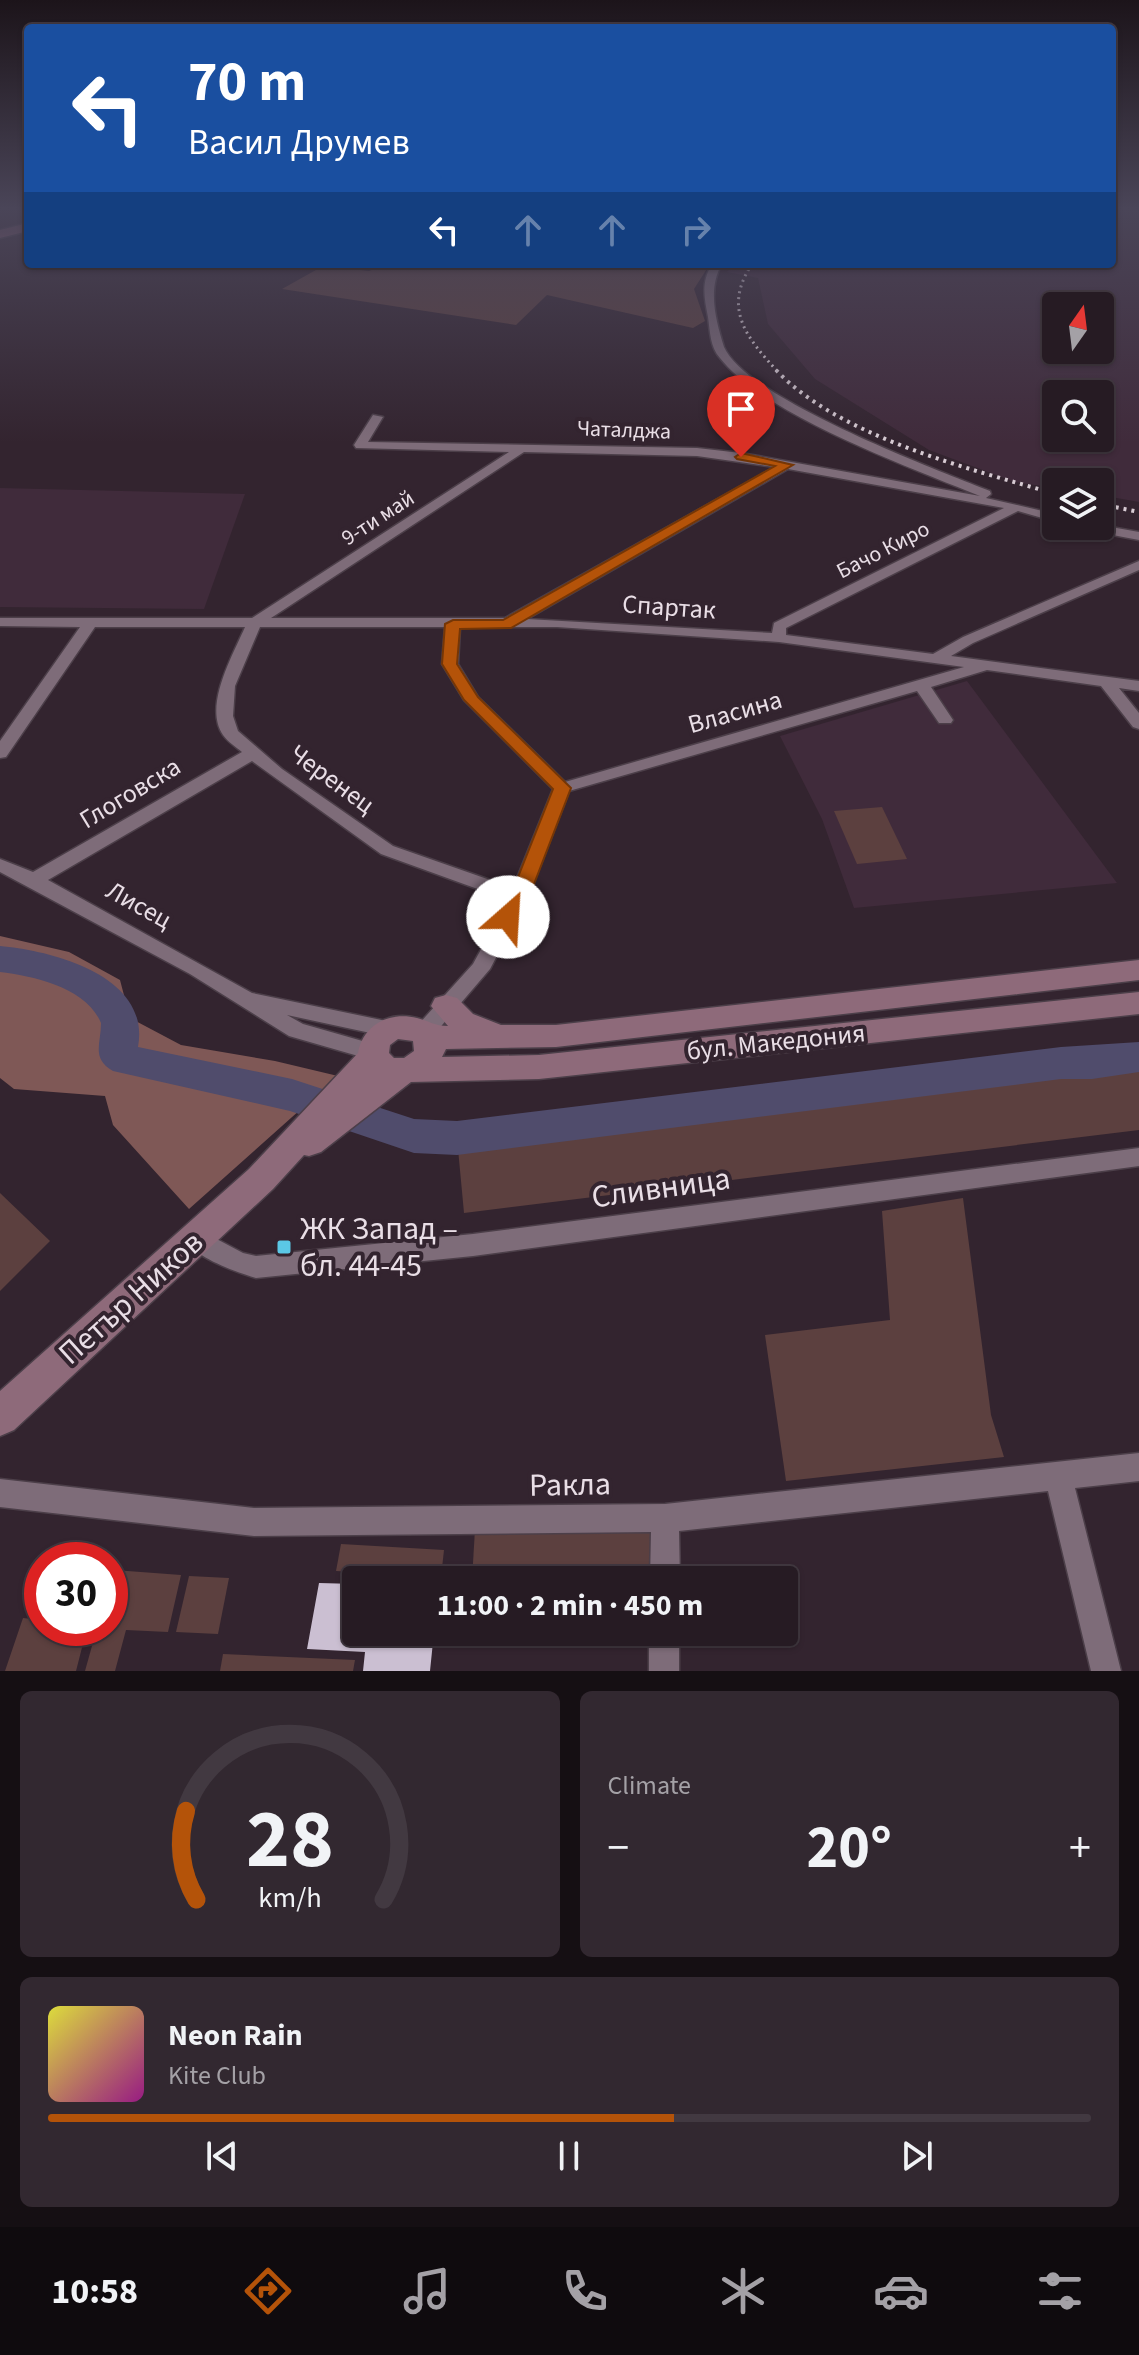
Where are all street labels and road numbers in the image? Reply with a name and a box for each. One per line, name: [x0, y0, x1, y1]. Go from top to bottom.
street label: Чаталджа: [576, 412, 672, 448]
street label: 9-ти май: [335, 482, 421, 554]
street label: Бачо Киро: [831, 513, 935, 587]
street label: Спартак: [621, 585, 717, 629]
street label: Власина: [684, 681, 786, 743]
street label: Черенец: [282, 735, 382, 823]
street label: Глоговска: [72, 748, 188, 838]
street label: Лисец: [100, 872, 178, 938]
street label: бул. Македония: [685, 1014, 867, 1070]
street label: Сливница: [589, 1155, 733, 1221]
street label: Петър Ников: [48, 1220, 214, 1376]
street label: Ракла: [529, 1461, 611, 1509]

